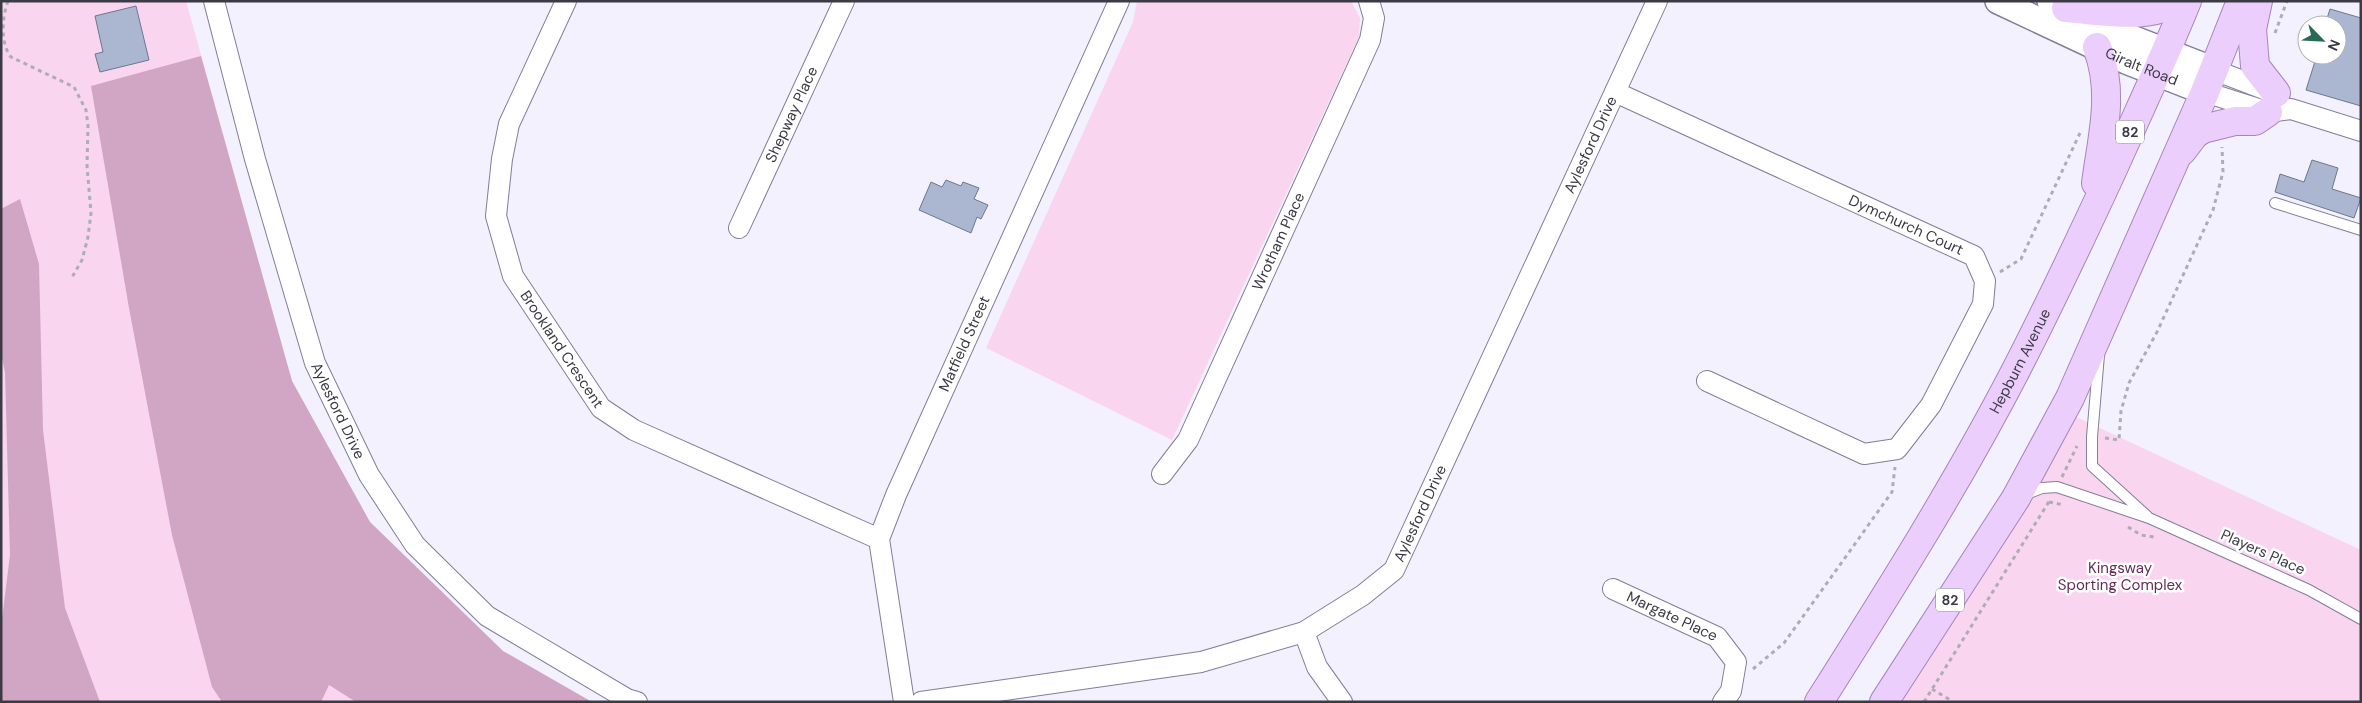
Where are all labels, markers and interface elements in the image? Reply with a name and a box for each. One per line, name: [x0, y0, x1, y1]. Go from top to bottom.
north arrow: [2297, 15, 2347, 65]
text: N: [2324, 37, 2344, 54]
street label: Giralt Road: [2102, 43, 2181, 90]
street label: Shepway Place: [761, 63, 822, 166]
street label: Aylesford Drive: [1559, 93, 1622, 197]
road number: 82: [2116, 120, 2144, 144]
street label: Wrotham Place: [1247, 189, 1309, 294]
street label: Dymchurch Court: [1845, 190, 1967, 260]
street label: Brookland Crescent: [516, 287, 608, 412]
street label: Matfield Street: [934, 293, 995, 395]
street label: Hepburn Avenue: [1985, 305, 2055, 417]
street label: Aylesford Drive: [306, 359, 370, 462]
street label: Aylesford Drive: [1389, 462, 1451, 565]
street label: Players Place: [2218, 524, 2308, 580]
park label: Kingsway Sporting Complex: [2058, 558, 2183, 595]
street label: Margate Place: [1623, 587, 1721, 646]
road number: 82: [1936, 588, 1964, 612]

